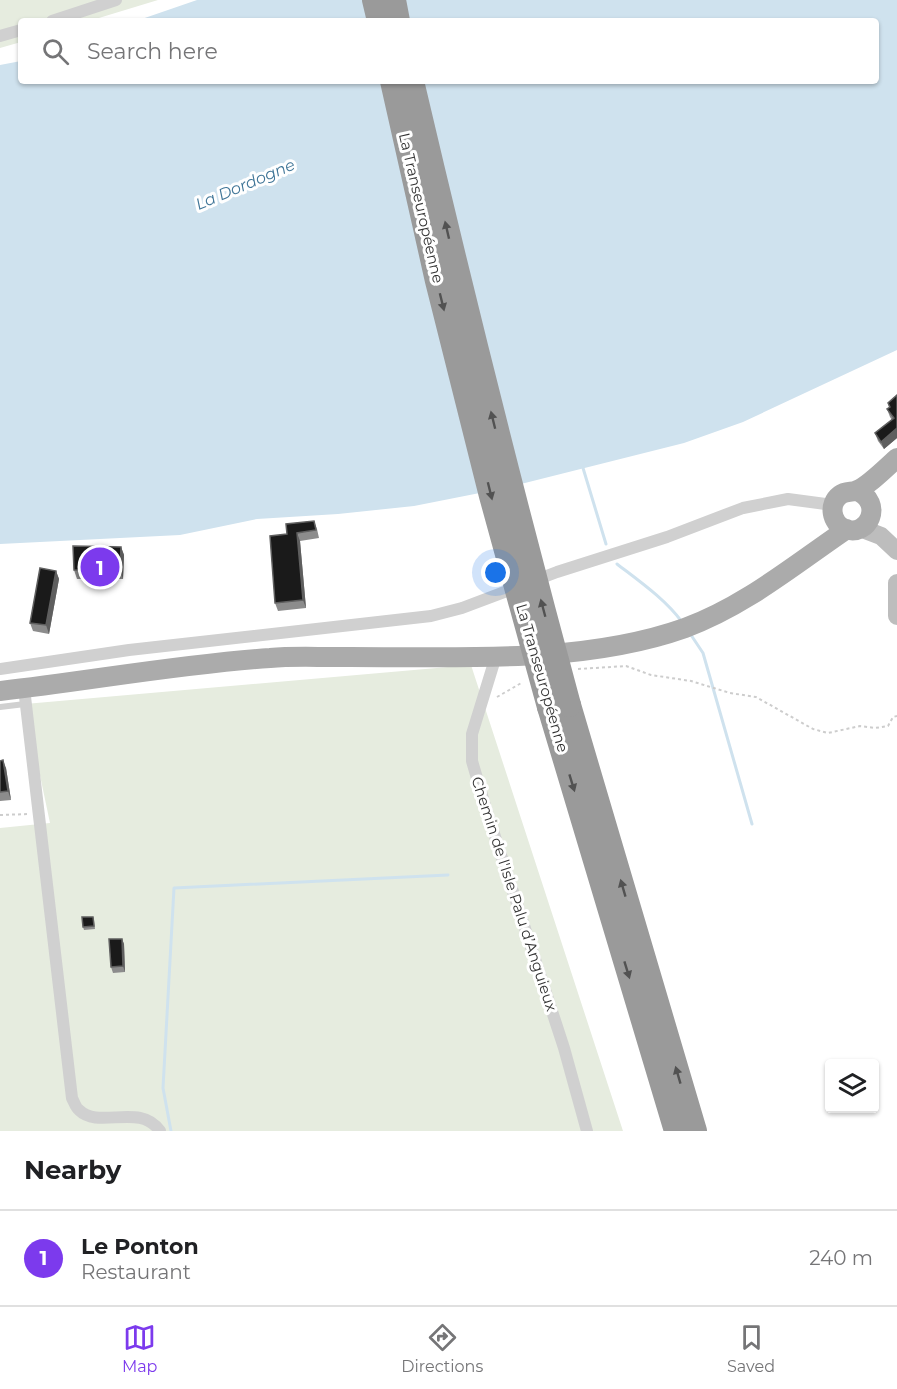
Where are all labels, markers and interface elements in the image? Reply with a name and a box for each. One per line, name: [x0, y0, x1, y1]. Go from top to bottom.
search box: [18, 18, 879, 84]
icon: search: [39, 35, 72, 68]
text: Search here: [87, 38, 218, 65]
street label: La Transeuropéenne: [395, 131, 448, 285]
water label: La Dordogne: [193, 155, 298, 214]
one-way arrow: [442, 221, 451, 240]
one-way arrow: [438, 293, 448, 311]
one-way arrow: [488, 411, 498, 429]
one-way arrow: [486, 482, 495, 500]
pin: 1: [80, 544, 120, 590]
your location: [481, 558, 510, 587]
one-way arrow: [538, 599, 547, 617]
street label: La Transeuropéenne: [512, 601, 573, 754]
street label: Chemin de l'Isle Palu d’Anguieux: [467, 774, 561, 1014]
one-way arrow: [568, 774, 577, 792]
one-way arrow: [618, 879, 627, 897]
one-way arrow: [623, 961, 632, 979]
map controls: [825, 1059, 879, 1113]
button: layers: [825, 1059, 879, 1113]
one-way arrow: [673, 1066, 682, 1084]
text: Nearby: [24, 1154, 121, 1186]
text: Le Ponton: [81, 1233, 199, 1260]
text: 1: [40, 1246, 47, 1270]
text: 240 m: [809, 1246, 873, 1270]
text: Restaurant: [81, 1260, 191, 1284]
tab: Map: [122, 1321, 157, 1376]
tab: Directions: [401, 1321, 483, 1376]
tab: Saved: [727, 1321, 775, 1376]

